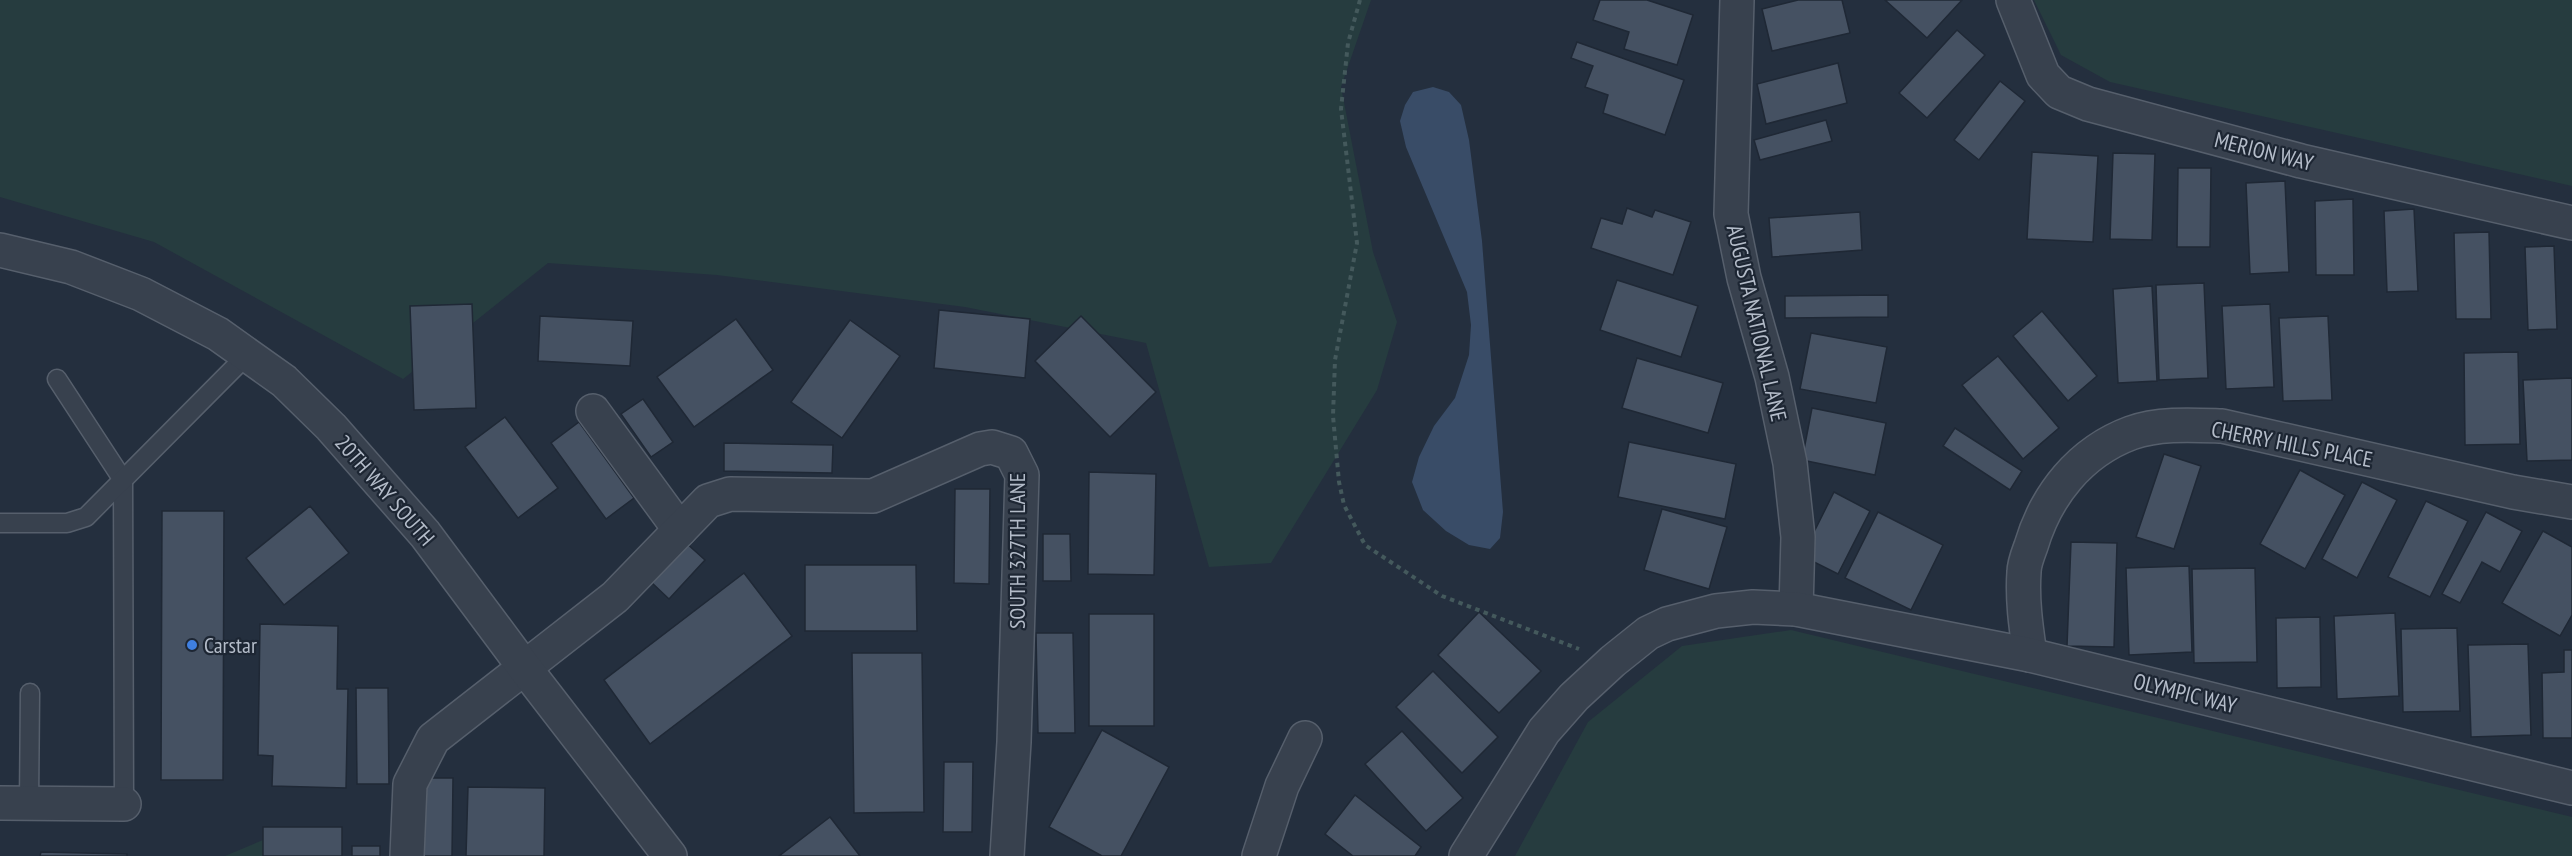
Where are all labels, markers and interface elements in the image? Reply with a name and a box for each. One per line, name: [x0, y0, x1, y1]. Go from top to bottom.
street label: MERION WAY: [2212, 125, 2316, 177]
street label: AUGUSTA NATIONAL LANE: [1721, 222, 1793, 424]
street label: CHERRY HILLS PLACE: [2209, 415, 2375, 473]
street label: 20TH WAY SOUTH: [329, 429, 441, 551]
street label: SOUTH 327TH LANE: [1003, 473, 1031, 629]
place label: Carstar: [204, 631, 257, 659]
marker: Carstar: [185, 638, 199, 652]
street label: OLYMPIC WAY: [2130, 667, 2240, 719]

